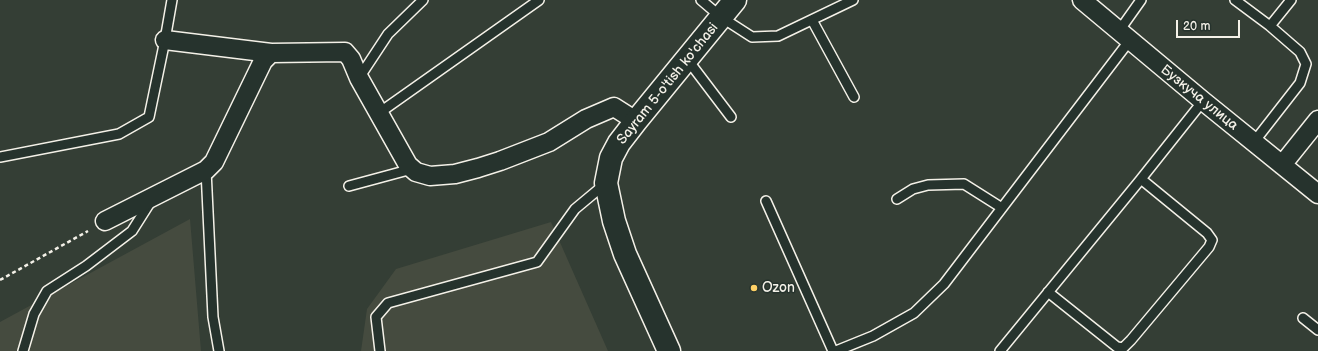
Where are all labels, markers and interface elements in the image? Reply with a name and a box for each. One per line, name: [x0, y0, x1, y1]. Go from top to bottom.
scale bar: [1178, 12, 1242, 38]
text: 20 m: [1183, 19, 1210, 34]
street label: Sayram 5-o'tish ko'chasi: [614, 20, 722, 148]
street label: Бузкуча улица: [1157, 62, 1241, 134]
place label: Ozon: [762, 280, 795, 296]
marker: Ozon: [749, 283, 759, 293]

